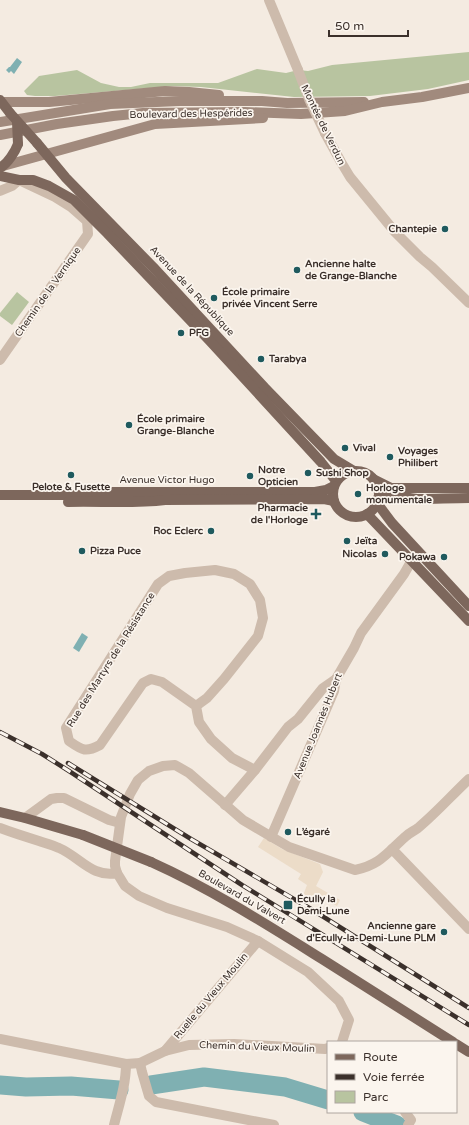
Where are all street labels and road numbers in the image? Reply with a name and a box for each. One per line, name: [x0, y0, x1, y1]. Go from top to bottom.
street label: Montée de Verdun: [298, 83, 348, 167]
street label: Boulevard des Hespérides: [129, 107, 253, 121]
street label: Avenue de la République: [147, 244, 237, 339]
street label: Chemin de la Vernique: [12, 245, 84, 339]
street label: Avenue Victor Hugo: [119, 474, 215, 486]
street label: Rue des Martyrs de la Résistance: [64, 590, 158, 730]
street label: Avenue Joannès Hubert: [291, 671, 345, 781]
street label: Boulevard du Valvert: [196, 867, 288, 927]
street label: Ruelle du Vieux Moulin: [171, 950, 251, 1042]
street label: Chemin du Vieux Moulin: [199, 1039, 315, 1055]

